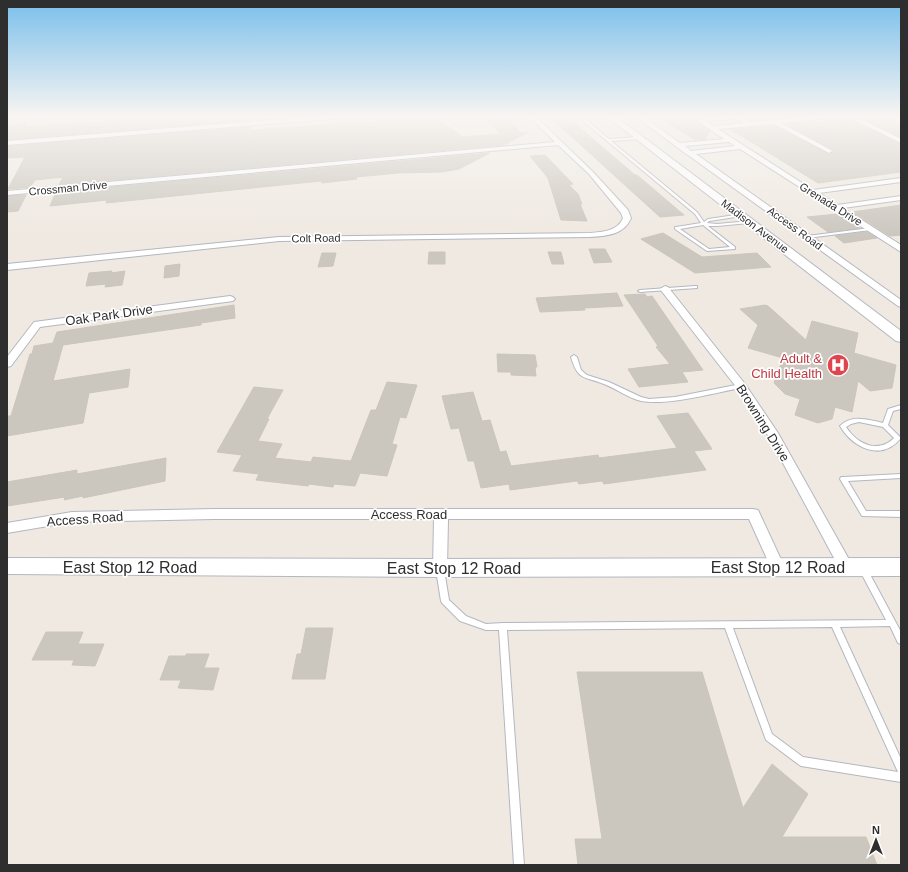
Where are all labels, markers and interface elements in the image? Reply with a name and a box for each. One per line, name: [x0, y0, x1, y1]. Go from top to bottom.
street label: Crossman Drive: [28, 179, 108, 197]
street label: Grenada Drive: [797, 180, 865, 228]
street label: Madison Avenue: [719, 197, 791, 255]
street label: Access Road: [765, 204, 825, 252]
street label: Colt Road: [291, 232, 341, 244]
street label: Oak Park Drive: [64, 301, 154, 329]
place label: Adult & Child Health: [751, 351, 822, 381]
hospital icon: Adult & Child Health: [825, 352, 851, 378]
street label: Browning Drive: [733, 382, 793, 464]
street label: Access Road: [371, 507, 447, 522]
street label: Access Road: [46, 509, 124, 529]
street label: East Stop 12 Road: [63, 559, 197, 576]
street label: East Stop 12 Road: [711, 559, 845, 576]
street label: East Stop 12 Road: [387, 560, 521, 577]
north arrow: [856, 820, 896, 860]
text: N: [872, 824, 880, 836]

